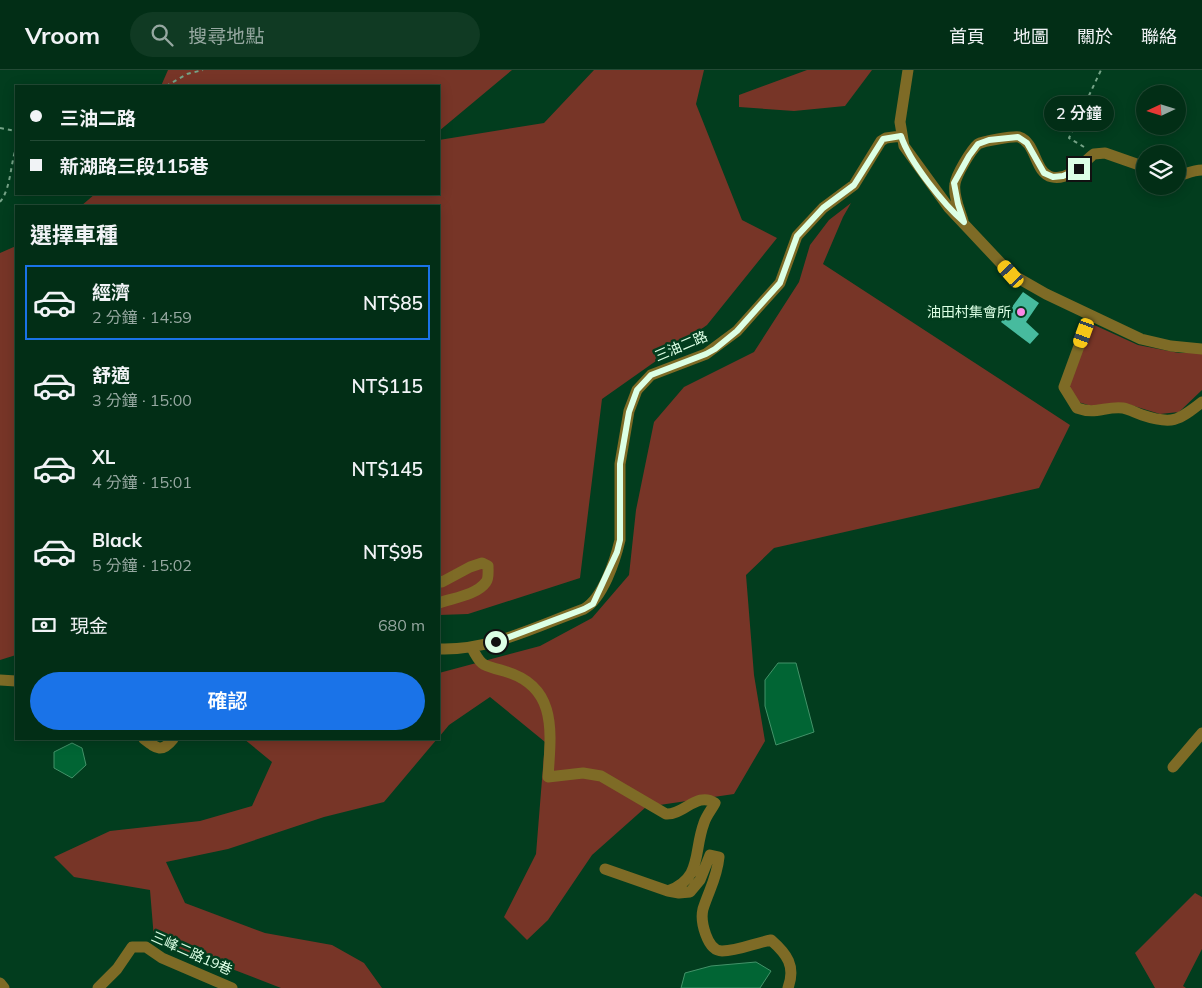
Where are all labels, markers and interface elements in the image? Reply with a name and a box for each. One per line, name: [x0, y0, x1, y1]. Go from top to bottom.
search box: [130, 12, 480, 57]
text: Vroom: [25, 20, 100, 50]
icon: search: [148, 21, 176, 49]
text: 搜尋地點: [188, 24, 264, 48]
text: 首頁: [949, 25, 985, 48]
text: 地圖: [1013, 25, 1049, 48]
text: 關於: [1077, 25, 1113, 48]
text: 聯絡: [1141, 25, 1177, 48]
north arrow: [1136, 85, 1186, 135]
map controls: [1136, 85, 1186, 195]
callout: 2 分鐘: [1044, 97, 1114, 132]
text: 2 分鐘: [1056, 103, 1102, 123]
text: 三油二路: [60, 106, 136, 130]
button: layers: [1136, 145, 1186, 195]
text: 新湖路三段115巷: [60, 154, 208, 178]
route end: [1068, 158, 1090, 180]
text: 選擇車種: [30, 221, 118, 249]
car: [995, 258, 1026, 290]
icon: car: [32, 280, 77, 325]
text: 經濟: [92, 280, 130, 304]
text: NT$85: [363, 291, 423, 315]
place label: 油田村集會所: [927, 303, 1011, 321]
marker: 油田村集會所: [1015, 306, 1027, 318]
text: 2 分鐘 · 14:59: [92, 307, 192, 327]
car: [1071, 316, 1096, 350]
street label: 三油二路: [652, 327, 710, 365]
icon: car: [32, 363, 77, 408]
text: 舒適: [92, 363, 130, 387]
text: NT$115: [352, 374, 423, 398]
text: 3 分鐘 · 15:00: [92, 390, 192, 410]
text: XL: [92, 445, 115, 469]
icon: car: [32, 446, 77, 491]
text: NT$145: [352, 457, 423, 481]
text: 4 分鐘 · 15:01: [92, 472, 192, 492]
text: Black: [92, 528, 142, 552]
icon: car: [32, 529, 77, 574]
text: NT$95: [363, 540, 423, 564]
text: 5 分鐘 · 15:02: [92, 555, 192, 575]
icon: cash: [30, 611, 58, 639]
text: 現金: [70, 614, 108, 638]
text: 680 m: [378, 615, 425, 635]
route start: [485, 631, 507, 653]
button: 確認: [30, 672, 425, 730]
street label: 三峰二路19巷: [149, 927, 235, 979]

